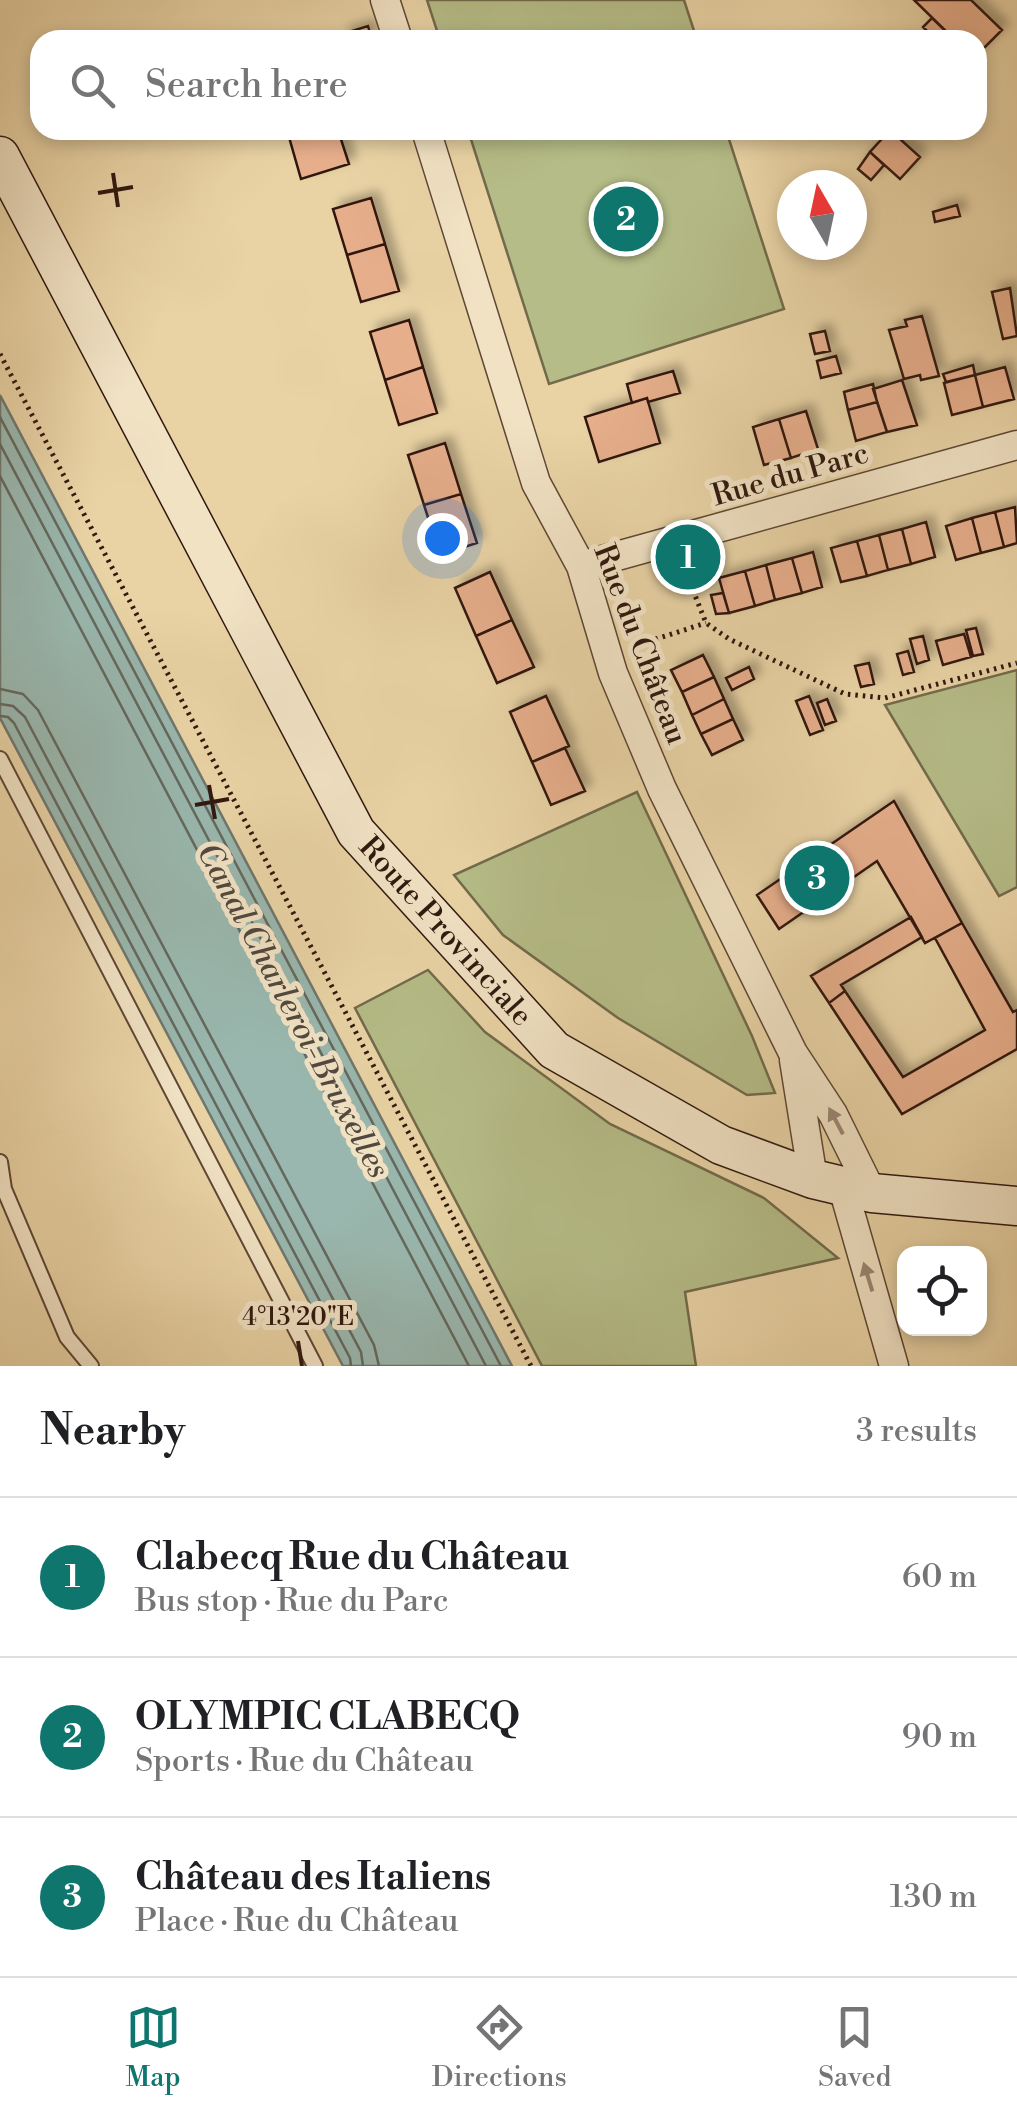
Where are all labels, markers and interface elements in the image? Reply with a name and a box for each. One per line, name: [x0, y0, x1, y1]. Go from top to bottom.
search box: [30, 30, 987, 140]
icon: search: [65, 58, 120, 113]
text: Search here: [145, 62, 348, 109]
north arrow: [777, 170, 867, 260]
pin: 2: [594, 182, 658, 256]
street label: Rue du Parc: [707, 434, 873, 515]
your location: [417, 513, 468, 564]
pin: 1: [656, 520, 720, 594]
street label: Rue du Château: [585, 539, 696, 750]
street label: Route Provinciale: [350, 829, 541, 1035]
water label: Canal Charleroi-Bruxelles: [188, 836, 399, 1185]
pin: 3: [784, 840, 850, 916]
one-way arrow: [828, 1107, 845, 1135]
map controls: [897, 1246, 987, 1336]
button: locate: [897, 1246, 987, 1336]
one-way arrow: [860, 1262, 875, 1292]
text: 4°13'20"E: [242, 1302, 354, 1333]
text: Nearby: [40, 1405, 185, 1458]
text: 3 results: [856, 1411, 977, 1451]
text: Clabecq Rue du Château: [135, 1534, 569, 1581]
text: 1: [65, 1557, 80, 1597]
text: 60 m: [902, 1557, 977, 1597]
text: Bus stop · Rue du Parc: [135, 1581, 449, 1621]
text: OLYMPIC CLABECQ: [135, 1694, 520, 1741]
text: 2: [62, 1717, 83, 1757]
text: 90 m: [902, 1717, 977, 1757]
text: Sports · Rue du Château: [135, 1741, 473, 1781]
text: Château des Italiens: [135, 1854, 491, 1901]
text: 3: [63, 1877, 82, 1917]
text: 130 m: [890, 1877, 977, 1917]
text: Place · Rue du Château: [135, 1901, 458, 1941]
tab: Map: [126, 2000, 181, 2095]
tab: Directions: [432, 2000, 567, 2095]
tab: Saved: [818, 2000, 891, 2095]

